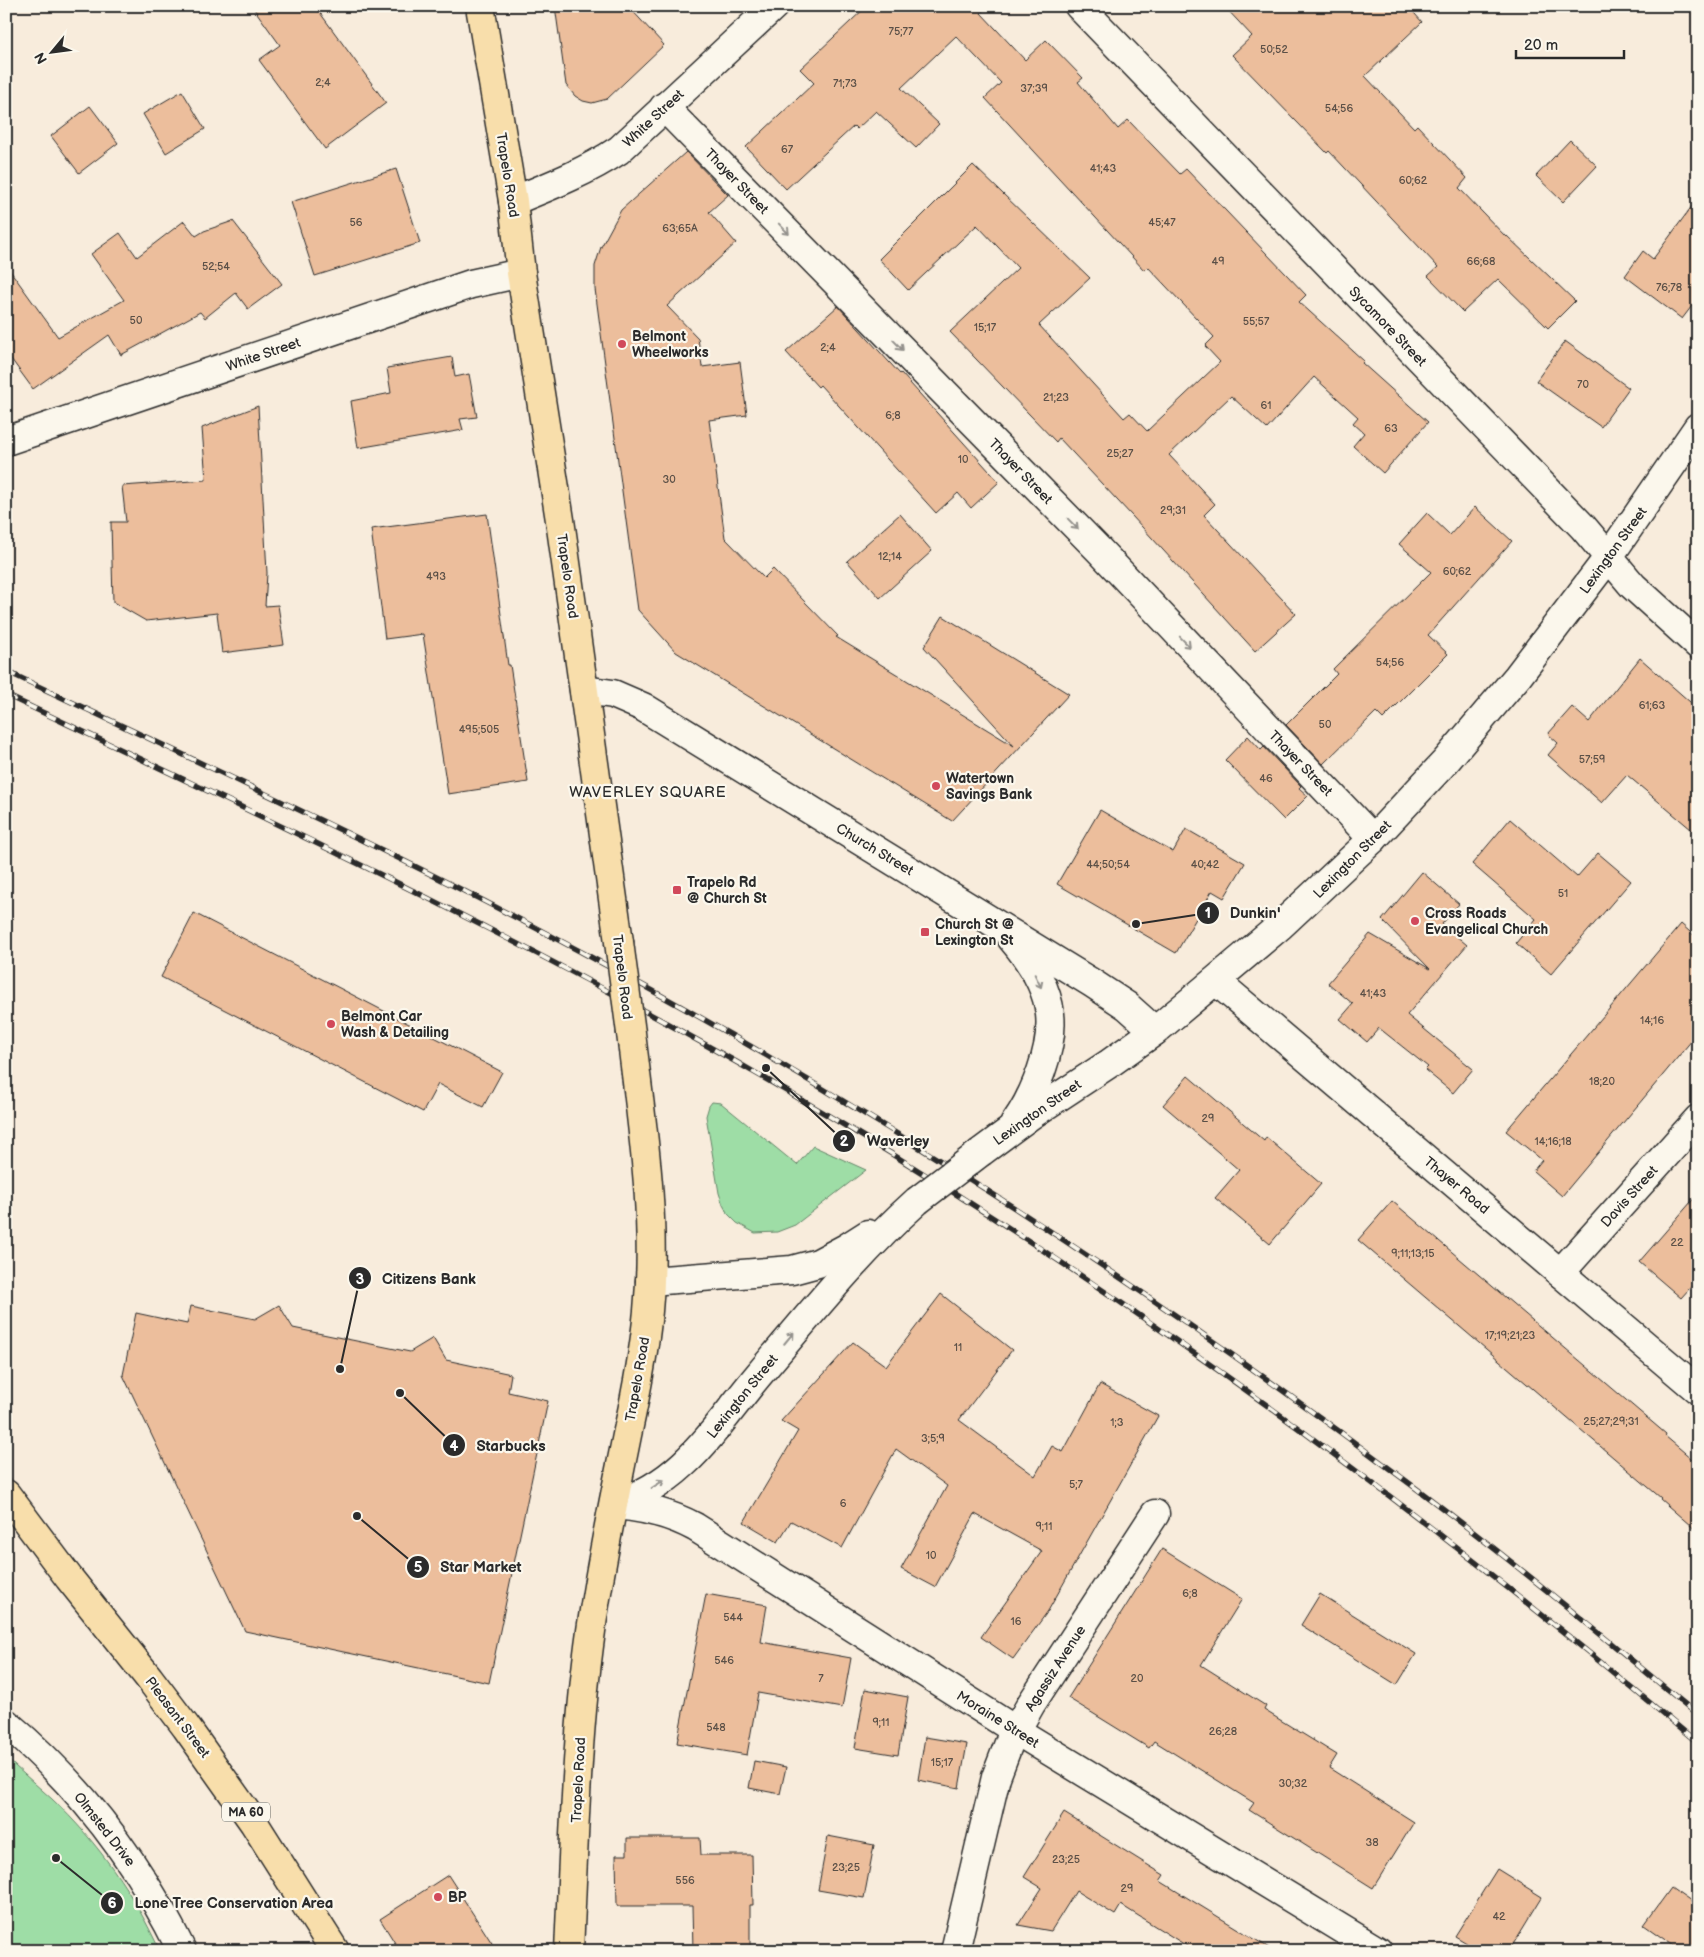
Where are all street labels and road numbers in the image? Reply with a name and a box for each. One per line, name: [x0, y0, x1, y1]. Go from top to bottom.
street label: White Street: [619, 85, 688, 151]
street label: Trapelo Road: [492, 132, 523, 219]
street label: Thayer Street: [701, 145, 773, 218]
street label: Sycamore Street: [1345, 283, 1430, 370]
street label: White Street: [224, 334, 303, 375]
street label: Thayer Street: [985, 435, 1057, 508]
street label: Lexington Street: [1576, 503, 1651, 597]
street label: Trapelo Road: [553, 533, 582, 620]
street label: Thayer Street: [1265, 727, 1337, 800]
street label: Lexington Street: [1310, 816, 1395, 902]
street label: Church Street: [833, 820, 917, 880]
street label: Trapelo Road: [609, 934, 636, 1021]
street label: Lexington Street: [990, 1075, 1085, 1149]
street label: Thayer Road: [1421, 1153, 1493, 1218]
street label: Davis Street: [1597, 1162, 1662, 1231]
street label: Trapelo Road: [622, 1336, 653, 1423]
street label: Lexington Street: [703, 1350, 782, 1442]
street label: Agassiz Avenue: [1021, 1622, 1089, 1714]
street label: Pleasant Street: [142, 1673, 214, 1762]
street label: Moraine Street: [953, 1687, 1043, 1752]
street label: Trapelo Road: [568, 1737, 589, 1823]
street label: Olmsted Drive: [70, 1789, 139, 1870]
road number: MA 60: [222, 1802, 270, 1821]

